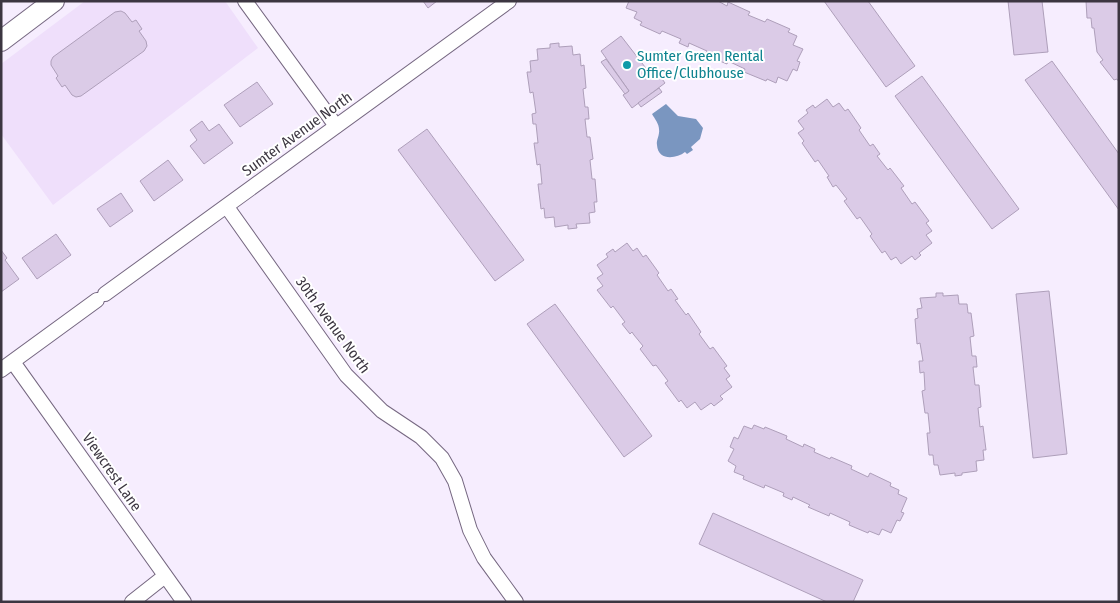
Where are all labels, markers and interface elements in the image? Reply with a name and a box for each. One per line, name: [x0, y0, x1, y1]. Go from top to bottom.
place label: Sumter Green Rental Office/Clubhouse: [637, 47, 764, 82]
marker: Sumter Green Rental Office/Clubhouse: [621, 59, 633, 71]
street label: Sumter Avenue North: [239, 88, 355, 180]
street label: 30th Avenue North: [292, 273, 374, 377]
street label: Viewcrest Lane: [78, 429, 146, 515]

